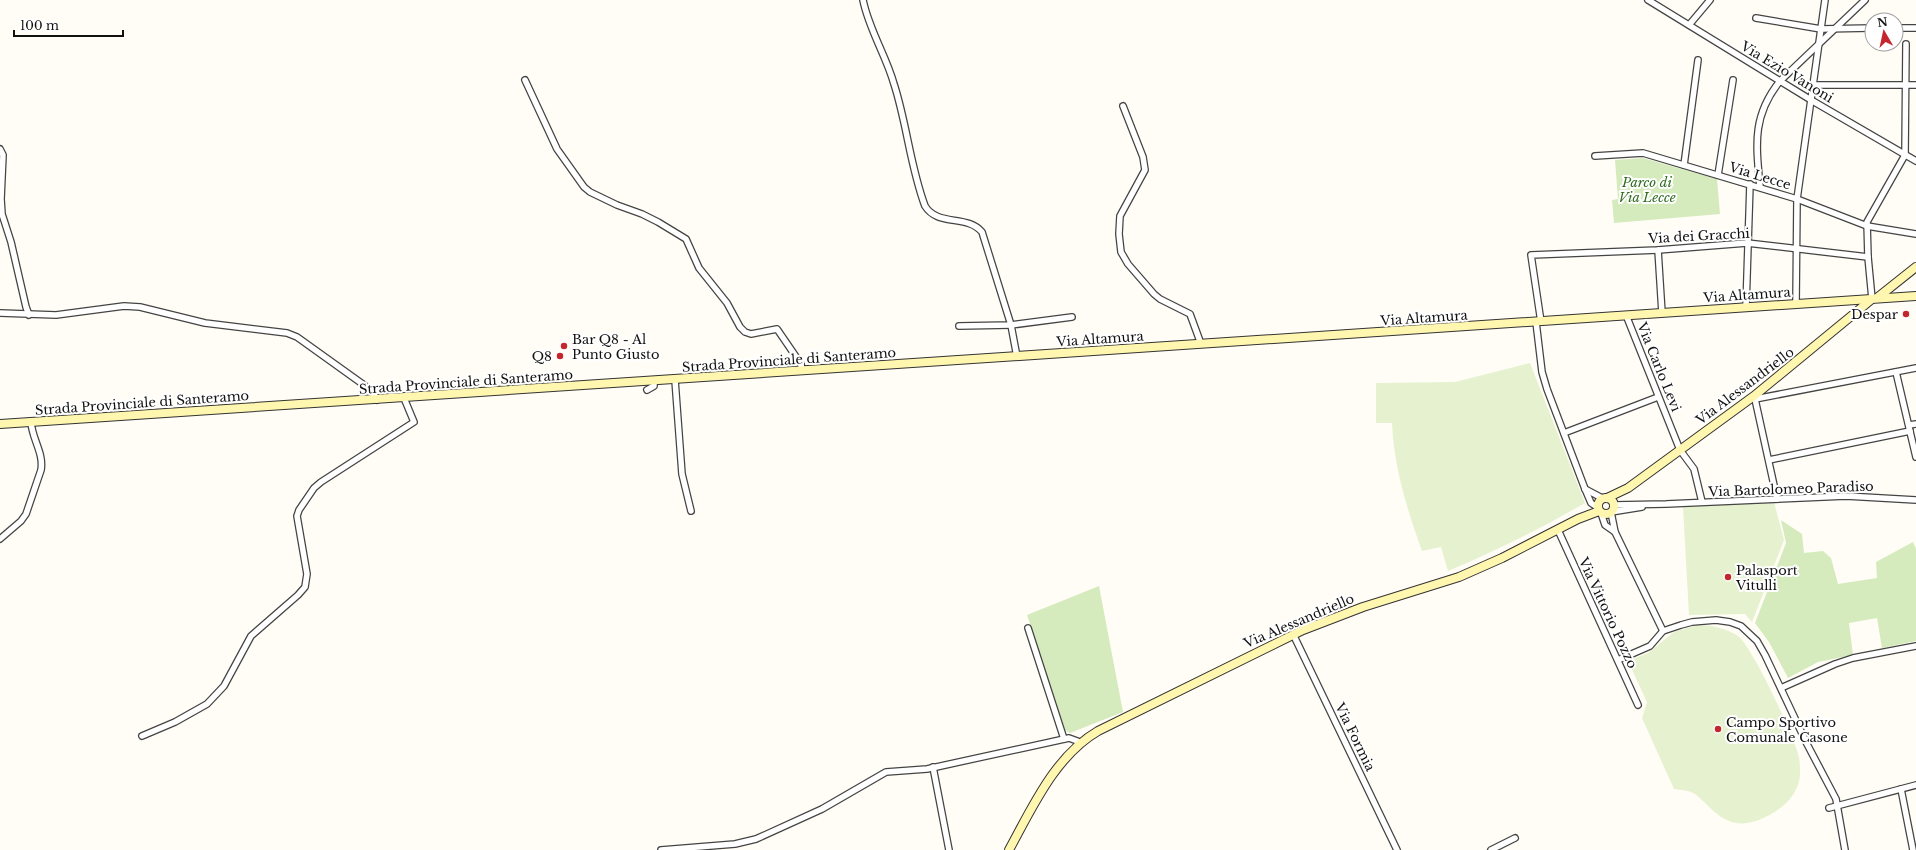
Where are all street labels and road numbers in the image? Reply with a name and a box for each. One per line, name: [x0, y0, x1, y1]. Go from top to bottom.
street label: Via Ezio Vanoni: [1737, 37, 1837, 107]
street label: Via Lecce: [1726, 158, 1793, 193]
street label: Via dei Gracchi: [1647, 225, 1751, 247]
street label: Via Altamura: [1702, 283, 1792, 307]
street label: Via Altamura: [1379, 306, 1469, 330]
street label: Via Carlo Levi: [1633, 319, 1685, 415]
street label: Via Altamura: [1055, 327, 1145, 351]
street label: Strada Provinciale di Santeramo: [681, 344, 897, 376]
street label: Via Alessandriello: [1692, 344, 1797, 429]
street label: Strada Provinciale di Santeramo: [358, 366, 574, 398]
street label: Strada Provinciale di Santeramo: [34, 387, 250, 419]
street label: Via Bartolomeo Paradiso: [1707, 478, 1874, 500]
street label: Via Vittorio Pozzo: [1574, 554, 1641, 671]
street label: Via Alessandriello: [1240, 590, 1357, 652]
street label: Via Formia: [1331, 699, 1379, 775]

